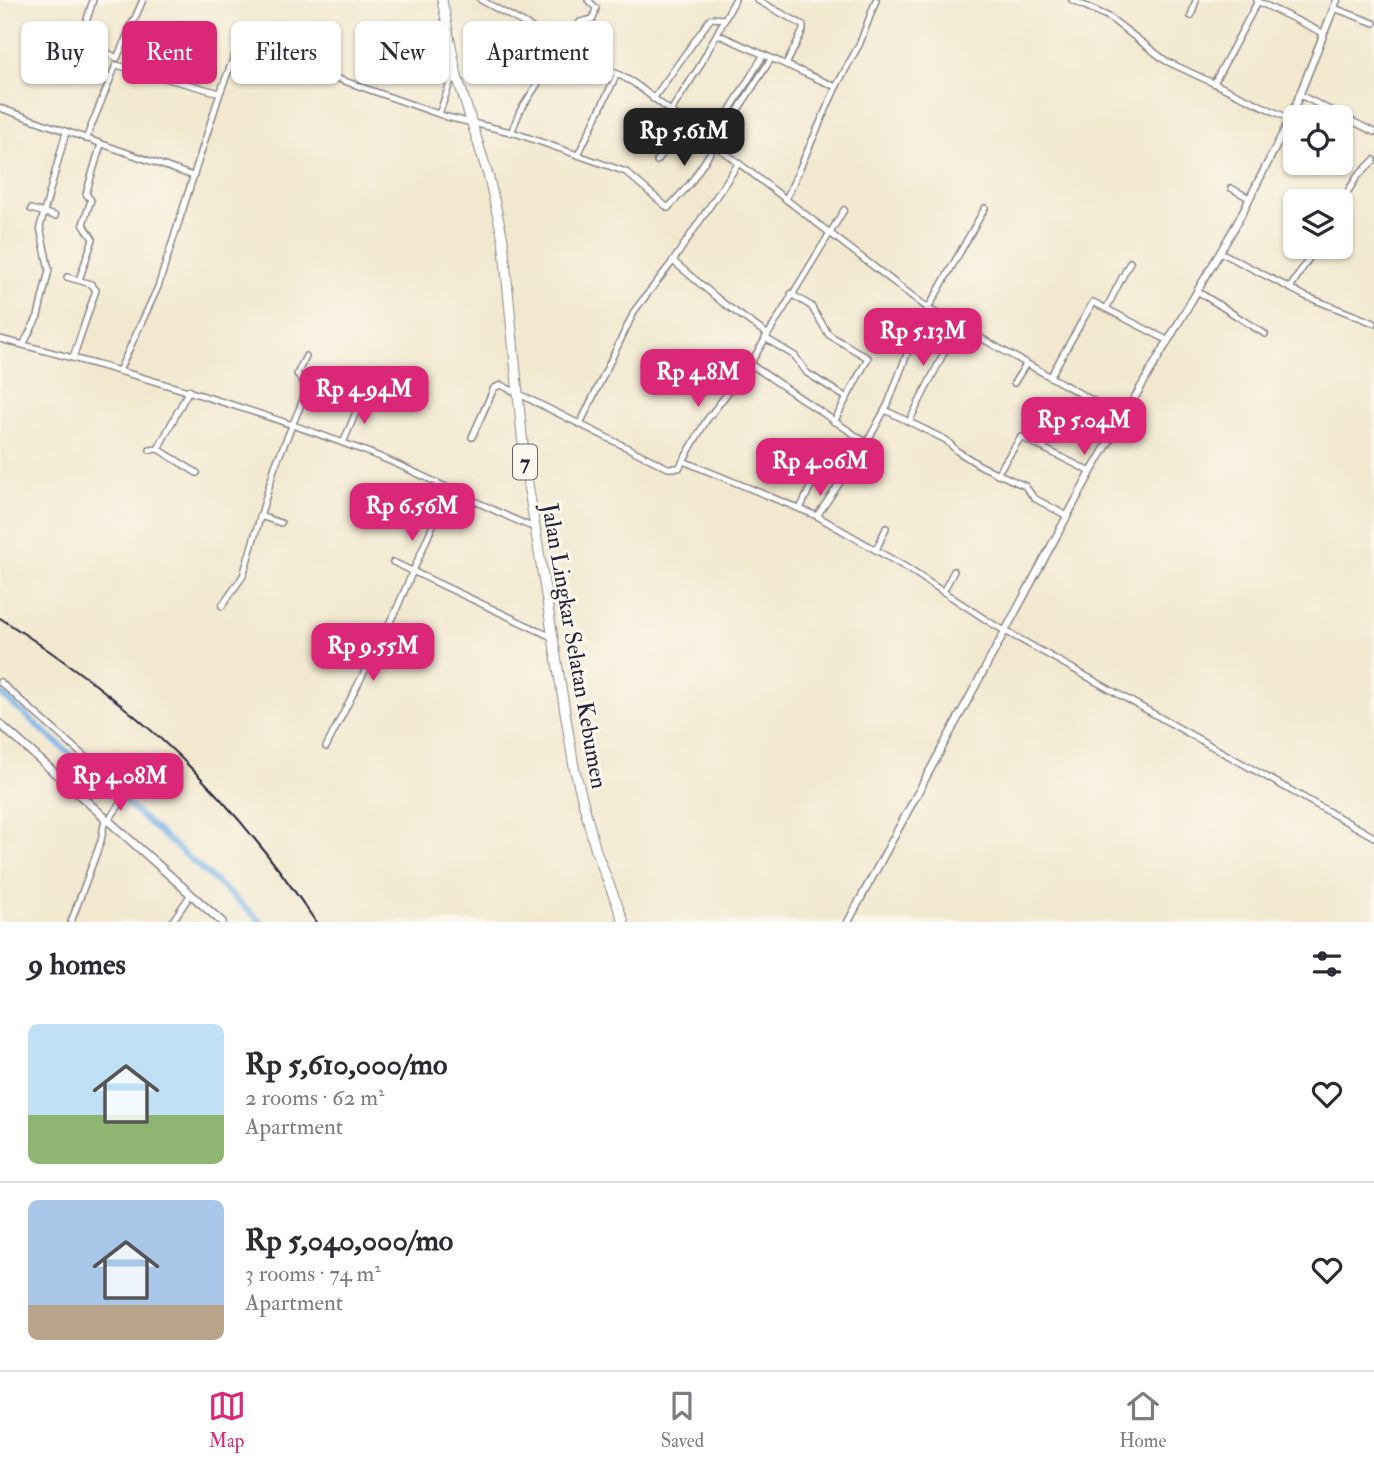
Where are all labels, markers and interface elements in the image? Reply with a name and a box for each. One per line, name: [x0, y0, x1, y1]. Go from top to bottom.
chip: Buy: [21, 21, 108, 84]
chip: Rent: [122, 21, 217, 84]
chip: Filters: [231, 21, 341, 84]
chip: New: [355, 21, 449, 84]
chip: Apartment: [463, 21, 613, 84]
map controls: [1283, 105, 1353, 259]
button: locate: [1283, 105, 1353, 175]
pin: Rp 5.61M: [612, 108, 756, 168]
text: Rp 5.61M: [639, 116, 729, 145]
button: layers: [1283, 189, 1353, 259]
pin: Rp 5.13M: [851, 308, 995, 368]
text: Rp 5.13M: [880, 316, 966, 345]
pin: Rp 4.8M: [633, 350, 763, 409]
text: Rp 4.8M: [656, 357, 740, 386]
pin: Rp 4.94M: [292, 366, 436, 426]
text: Rp 4.94M: [316, 374, 412, 403]
pin: Rp 5.04M: [1012, 398, 1156, 457]
text: Rp 5.04M: [1037, 405, 1131, 434]
pin: Rp 4.06M: [748, 438, 892, 498]
road number: 7: [513, 444, 537, 480]
text: Rp 4.06M: [772, 446, 868, 475]
pin: Rp 6.56M: [340, 484, 484, 543]
text: Rp 6.56M: [366, 491, 458, 520]
street label: Jalan Lingkar Selatan Kebumen: [535, 500, 614, 791]
pin: Rp 9.55M: [301, 624, 445, 683]
text: Rp 9.55M: [327, 631, 419, 660]
pin: Rp 4.08M: [48, 754, 192, 813]
text: Rp 4.08M: [72, 761, 168, 790]
icon: filters: [1308, 945, 1346, 983]
text: 9 homes: [28, 946, 126, 983]
text: Rp 5,610,000/mo: [245, 1046, 447, 1083]
icon: home: [84, 1052, 168, 1136]
icon: heart: [1308, 1075, 1346, 1113]
text: 2 rooms · 62 m²: [245, 1083, 384, 1112]
text: Apartment: [245, 1112, 343, 1141]
text: Rp 5,040,000/mo: [245, 1222, 453, 1259]
icon: home: [84, 1228, 168, 1312]
icon: heart: [1308, 1251, 1346, 1289]
text: 3 rooms · 74 m²: [245, 1259, 381, 1288]
text: Apartment: [245, 1288, 343, 1317]
tab: Map: [208, 1387, 246, 1453]
tab: Saved: [661, 1387, 704, 1453]
tab: Home: [1119, 1387, 1166, 1453]

